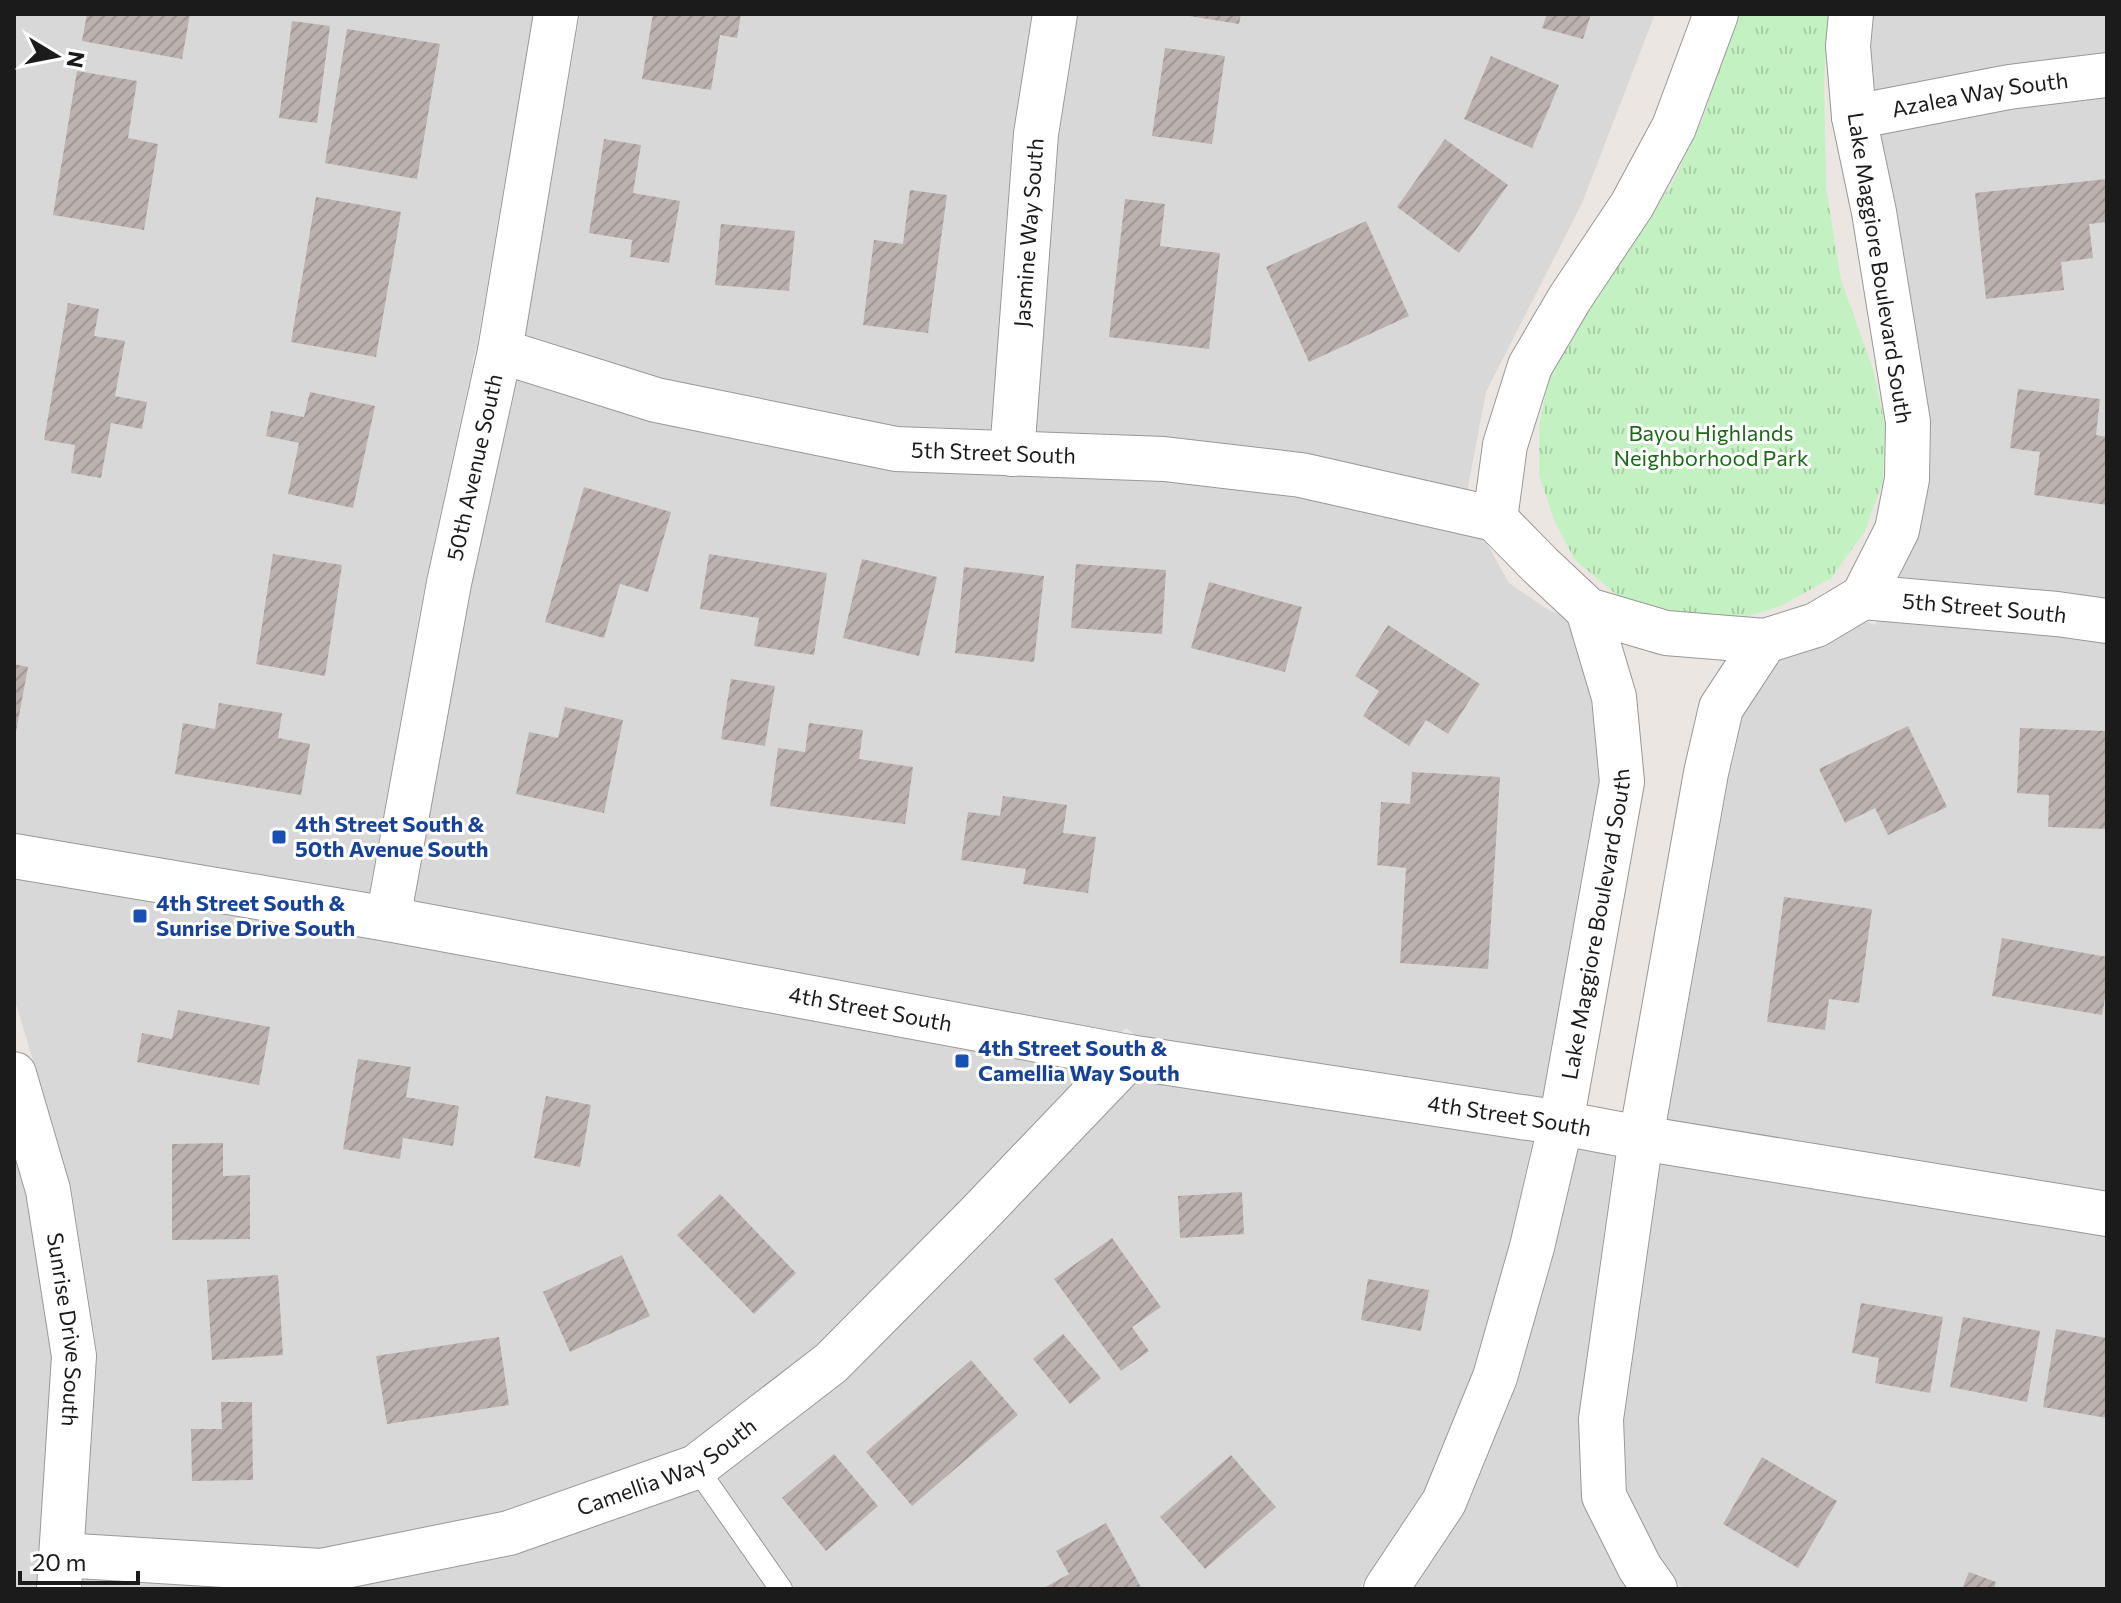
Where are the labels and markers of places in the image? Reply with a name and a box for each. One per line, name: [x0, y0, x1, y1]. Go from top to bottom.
place label: 4th Street South & 50th Avenue South: [295, 810, 488, 862]
marker: 4th Street South & 50th Avenue South: [270, 828, 288, 846]
place label: 4th Street South & Sunrise Drive South: [156, 889, 355, 941]
marker: 4th Street South & Sunrise Drive South: [131, 907, 149, 925]
place label: 4th Street South & Camellia Way South: [978, 1034, 1180, 1086]
marker: 4th Street South & Camellia Way South: [953, 1052, 971, 1070]

